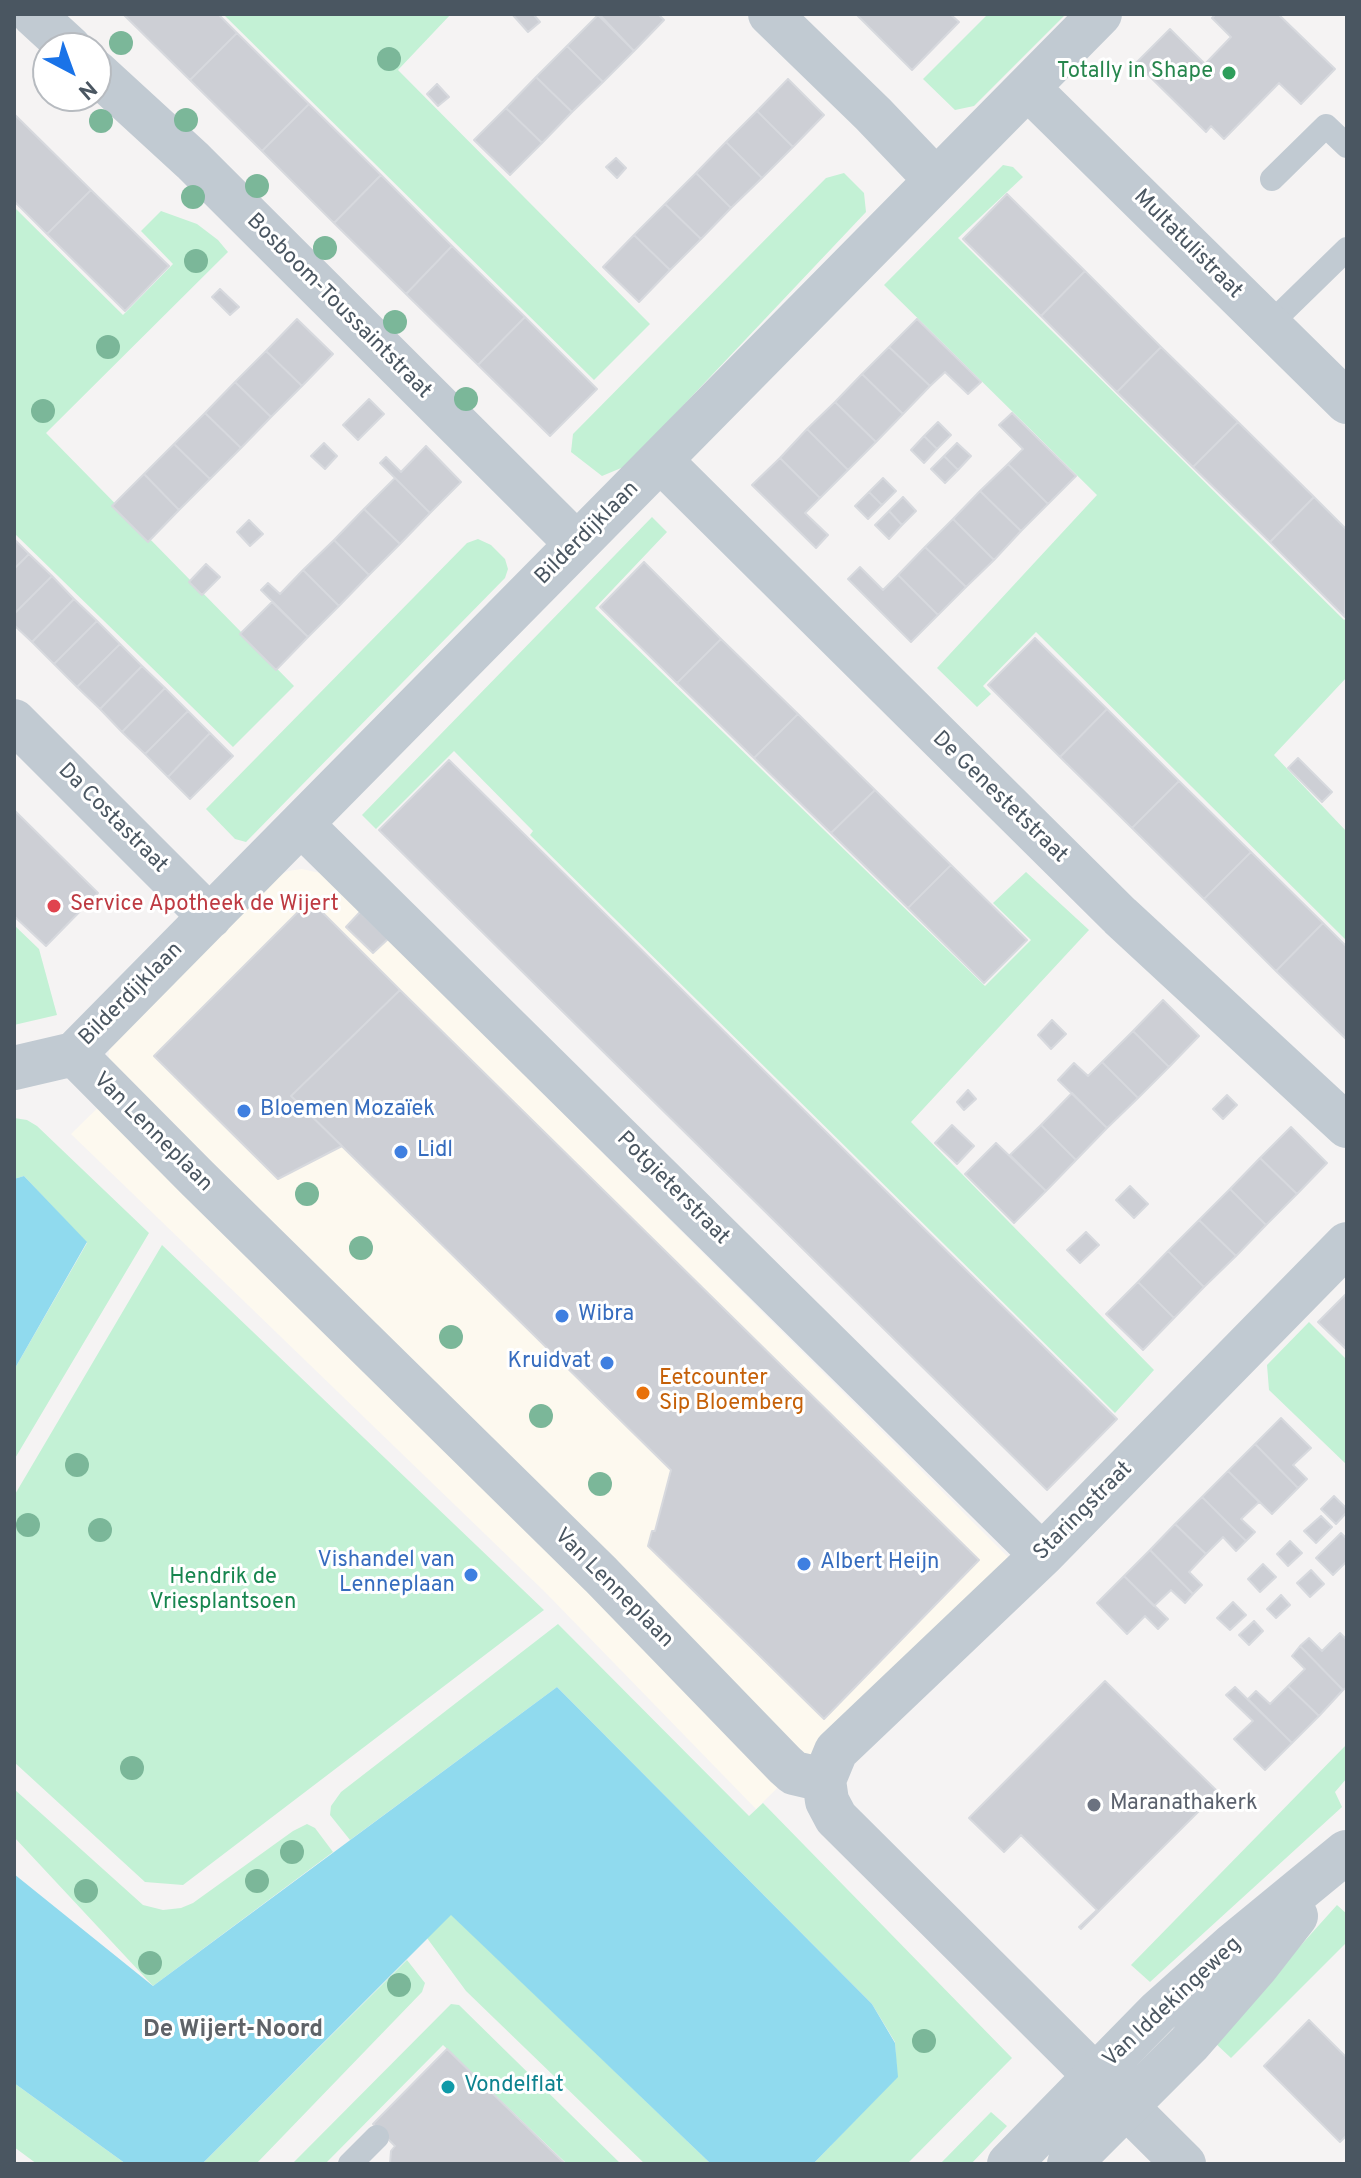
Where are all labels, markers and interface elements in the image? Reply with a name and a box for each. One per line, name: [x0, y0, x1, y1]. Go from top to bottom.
north arrow: [32, 32, 112, 112]
place label: Totally in Shape: [1057, 60, 1213, 86]
marker: Totally in Shape: [1220, 64, 1238, 82]
text: N: [72, 74, 102, 104]
street label: Multatulistraat: [1127, 185, 1247, 305]
street label: Bosboom-Toussaintstraat: [240, 209, 436, 405]
street label: Bilderdijklaan: [531, 477, 645, 591]
street label: De Genestetstraat: [926, 727, 1072, 869]
street label: Da Costastraat: [52, 759, 172, 879]
place label: Service Apotheek de Wijert: [70, 893, 339, 919]
marker: Service Apotheek de Wijert: [45, 897, 63, 915]
street label: Bilderdijklaan: [75, 938, 189, 1052]
street label: Van Lenneplaan: [87, 1068, 217, 1198]
place label: Bloemen Mozaïek: [260, 1098, 435, 1124]
marker: Bloemen Mozaïek: [235, 1102, 253, 1120]
street label: Potgieterstraat: [610, 1127, 734, 1251]
place label: Lidl: [417, 1139, 453, 1165]
marker: Lidl: [392, 1143, 410, 1161]
place label: Wibra: [578, 1303, 634, 1329]
marker: Wibra: [553, 1307, 571, 1325]
place label: Kruidvat: [507, 1350, 591, 1376]
marker: Kruidvat: [598, 1354, 616, 1372]
place label: Eetcounter Sip Bloemberg: [659, 1367, 804, 1418]
marker: Eetcounter Sip Bloemberg: [634, 1384, 652, 1402]
street label: Staringstraat: [1029, 1457, 1139, 1567]
street label: Van Lenneplaan: [548, 1524, 678, 1654]
place label: Vishandel van Lenneplaan: [317, 1549, 455, 1600]
place label: Albert Heijn: [820, 1551, 939, 1577]
marker: Albert Heijn: [795, 1555, 813, 1573]
park label: Hendrik de Vriesplantsoen: [150, 1566, 296, 1618]
marker: Vishandel van Lenneplaan: [462, 1566, 480, 1584]
place label: Maranathakerk: [1110, 1792, 1258, 1818]
marker: Maranathakerk: [1085, 1796, 1103, 1814]
street label: Van Iddekingeweg: [1099, 1932, 1247, 2074]
district label: De Wijert-Noord: [143, 2017, 323, 2045]
place label: Vondelflat: [464, 2074, 564, 2100]
marker: Vondelflat: [439, 2078, 457, 2096]

